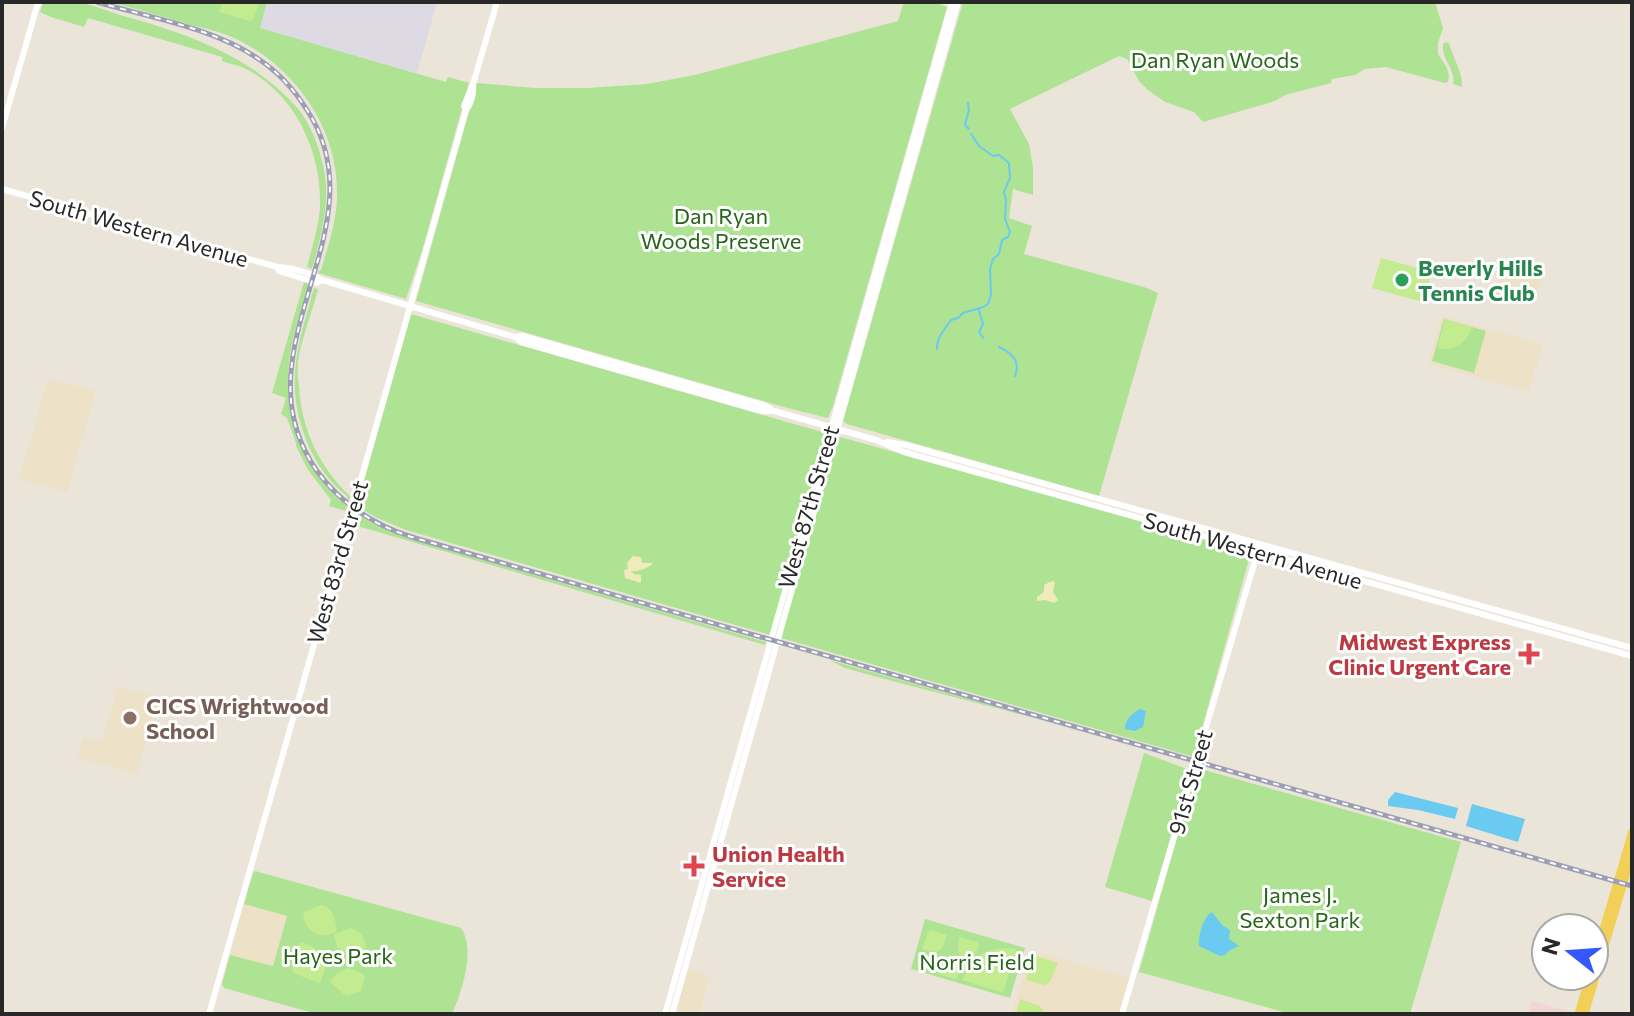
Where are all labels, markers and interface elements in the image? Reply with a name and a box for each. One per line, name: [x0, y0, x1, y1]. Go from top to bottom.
park label: Dan Ryan Woods: [1131, 46, 1299, 73]
street label: South Western Avenue: [27, 184, 251, 272]
park label: Dan Ryan Woods Preserve: [641, 202, 801, 254]
place label: Beverly Hills Tennis Club: [1418, 254, 1543, 306]
marker: Beverly Hills Tennis Club: [1393, 271, 1411, 289]
street label: West 87th Street: [772, 422, 844, 592]
street label: West 83rd Street: [301, 477, 373, 647]
street label: South Western Avenue: [1141, 506, 1365, 594]
place label: Midwest Express Clinic Urgent Care: [1328, 628, 1511, 680]
marker: Midwest Express Clinic Urgent Care: [1518, 643, 1540, 665]
place label: CICS Wrightwood School: [146, 692, 329, 744]
marker: CICS Wrightwood School: [121, 709, 139, 727]
street label: 91st Street: [1162, 726, 1218, 838]
place label: Union Health Service: [712, 840, 845, 892]
marker: Union Health Service: [683, 855, 705, 877]
park label: James J. Sexton Park: [1239, 881, 1361, 933]
north arrow: [1530, 912, 1610, 992]
text: N: [1535, 934, 1566, 958]
park label: Hayes Park: [283, 942, 393, 969]
park label: Norris Field: [919, 948, 1035, 975]

